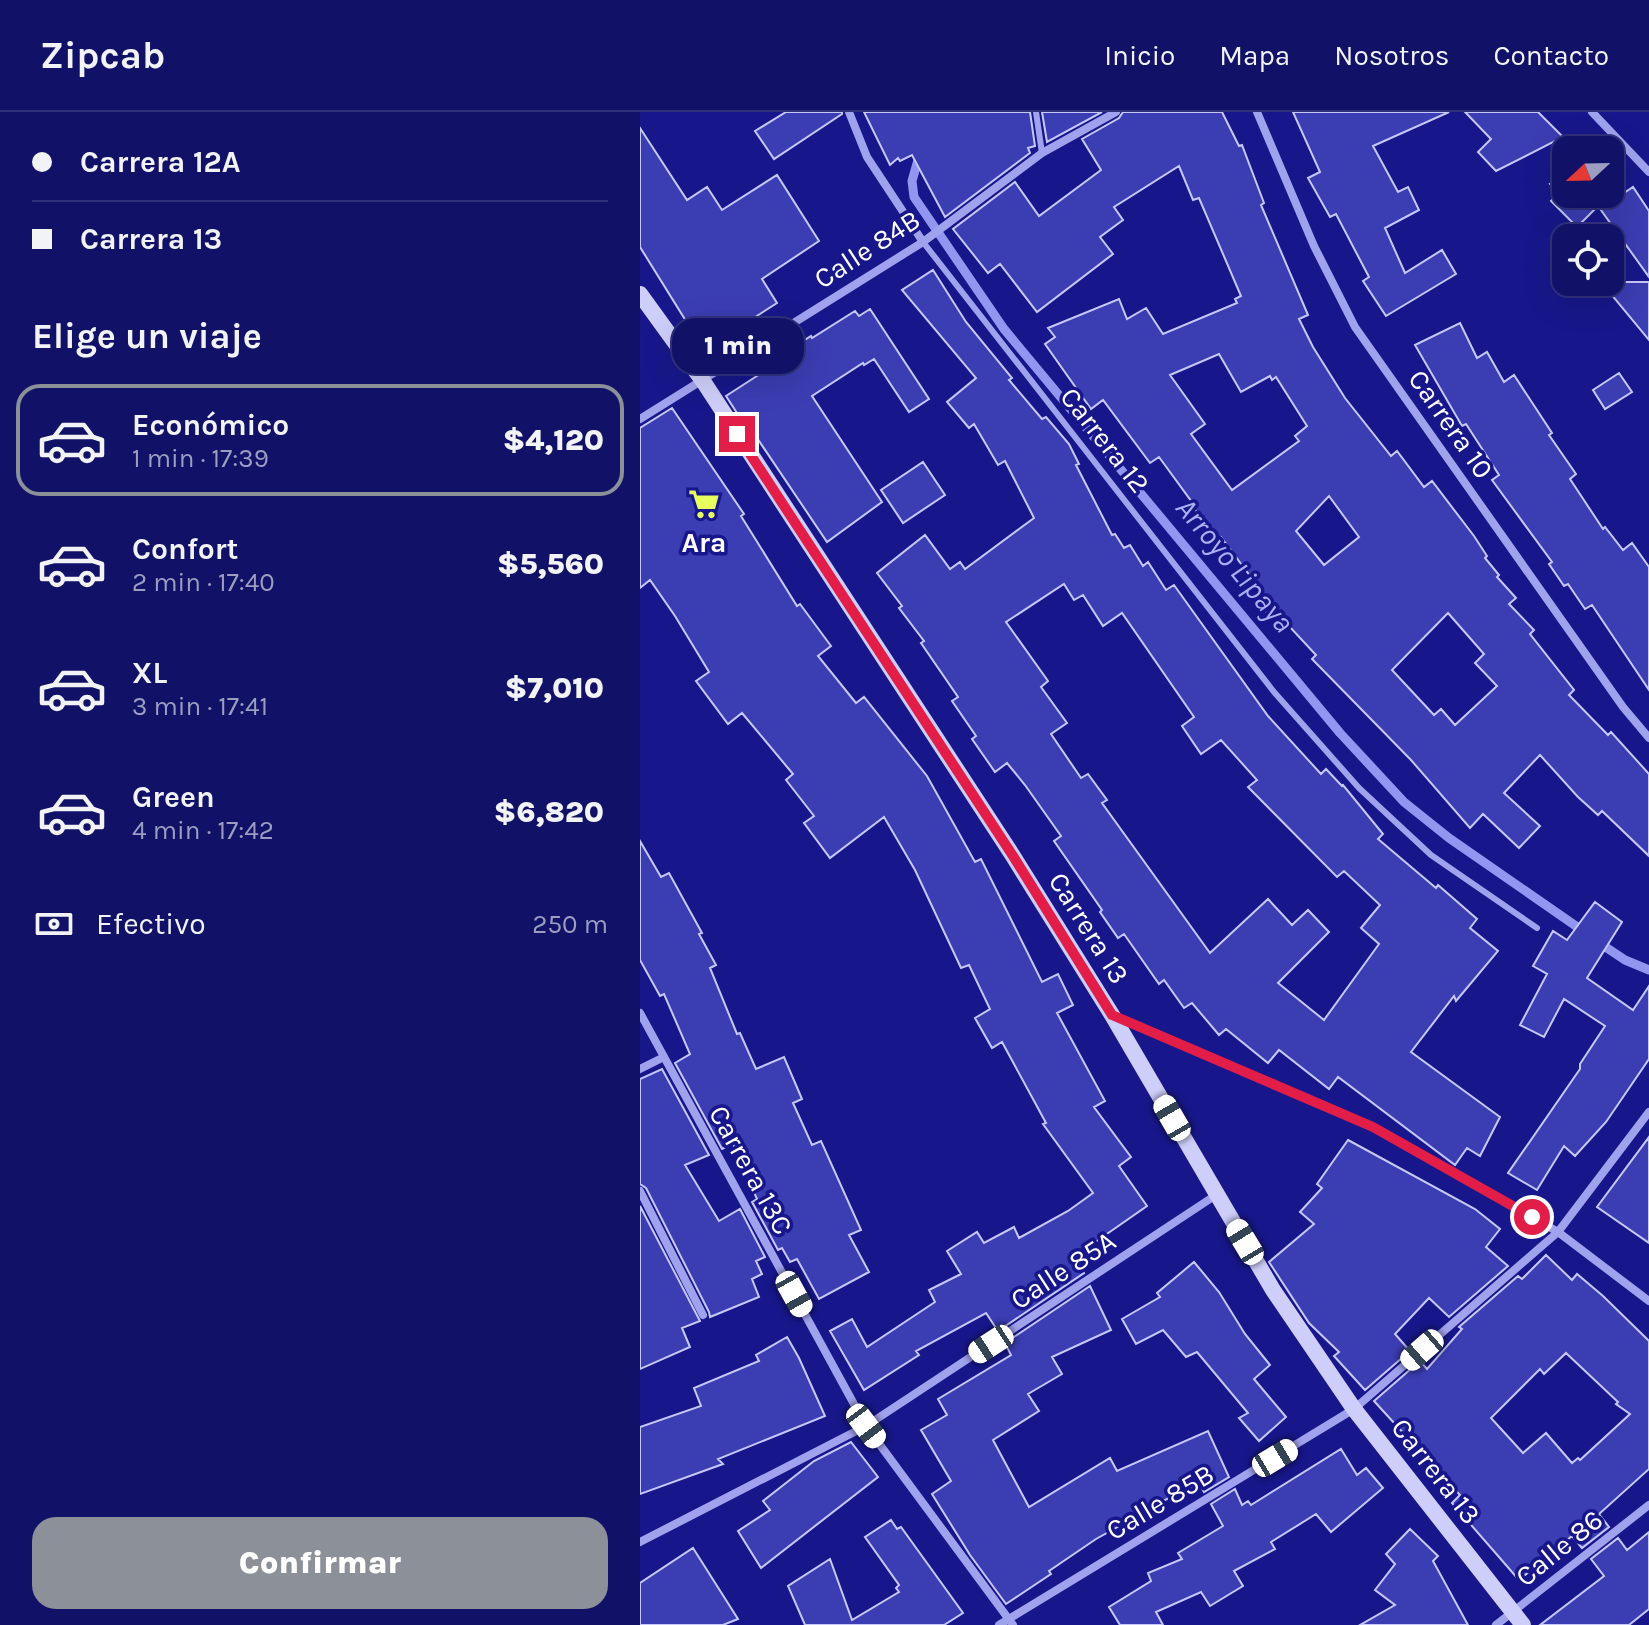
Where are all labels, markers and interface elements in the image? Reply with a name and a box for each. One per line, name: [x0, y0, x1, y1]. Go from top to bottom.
text: Zipcab: [40, 33, 165, 78]
text: Inicio: [1104, 39, 1175, 72]
text: Mapa: [1219, 39, 1290, 72]
text: Nosotros: [1334, 39, 1449, 72]
text: Contacto: [1493, 39, 1609, 72]
north arrow: [1552, 136, 1624, 208]
map controls: [1552, 136, 1624, 296]
text: Carrera 12A: [80, 144, 241, 180]
street label: Calle 84B: [808, 203, 926, 295]
text: Carrera 13: [80, 221, 222, 257]
button: locate: [1552, 224, 1624, 296]
text: Elige un viaje: [32, 315, 262, 357]
callout: 1 min: [671, 318, 803, 374]
text: 1 min: [704, 330, 772, 361]
street label: Carrera 10: [1402, 363, 1500, 485]
street label: Carrera 12: [1054, 381, 1156, 499]
icon: car: [36, 404, 108, 476]
text: Económico: [132, 407, 289, 443]
route end: [719, 416, 755, 452]
text: $4,120: [503, 422, 604, 458]
text: 1 min · 17:39: [132, 443, 269, 474]
supermarket icon: Ara: [687, 487, 721, 521]
water label: Arroyo Lipaya: [1168, 490, 1302, 640]
place label: Ara: [682, 526, 726, 559]
icon: car: [36, 528, 108, 600]
text: Confort: [132, 531, 238, 567]
text: $5,560: [497, 546, 604, 582]
text: 2 min · 17:40: [132, 567, 275, 598]
icon: car: [36, 652, 108, 724]
text: XL: [132, 655, 167, 691]
text: $7,010: [505, 670, 604, 706]
text: 3 min · 17:41: [132, 691, 268, 722]
icon: car: [36, 776, 108, 848]
text: Green: [132, 779, 215, 815]
text: $6,820: [494, 794, 604, 830]
text: 4 min · 17:42: [132, 815, 274, 846]
street label: Carrera 13: [1042, 866, 1136, 990]
icon: cash: [32, 902, 76, 946]
text: Efectivo: [96, 906, 206, 942]
text: 250 m: [532, 909, 608, 940]
car: [1150, 1091, 1194, 1145]
street label: Carrera 13C: [702, 1100, 800, 1240]
route start: [1514, 1199, 1550, 1235]
car: [1222, 1215, 1268, 1269]
street label: Calle 85A: [1004, 1224, 1122, 1316]
car: [772, 1267, 816, 1321]
car: [964, 1321, 1018, 1367]
car: [1396, 1325, 1448, 1375]
car: [842, 1400, 890, 1452]
street label: Carrera 13: [1384, 1412, 1488, 1530]
car: [1248, 1435, 1302, 1481]
street label: Calle 85B: [1100, 1457, 1220, 1547]
street label: Calle 86: [1509, 1503, 1609, 1593]
button: Confirmar: [32, 1517, 608, 1609]

